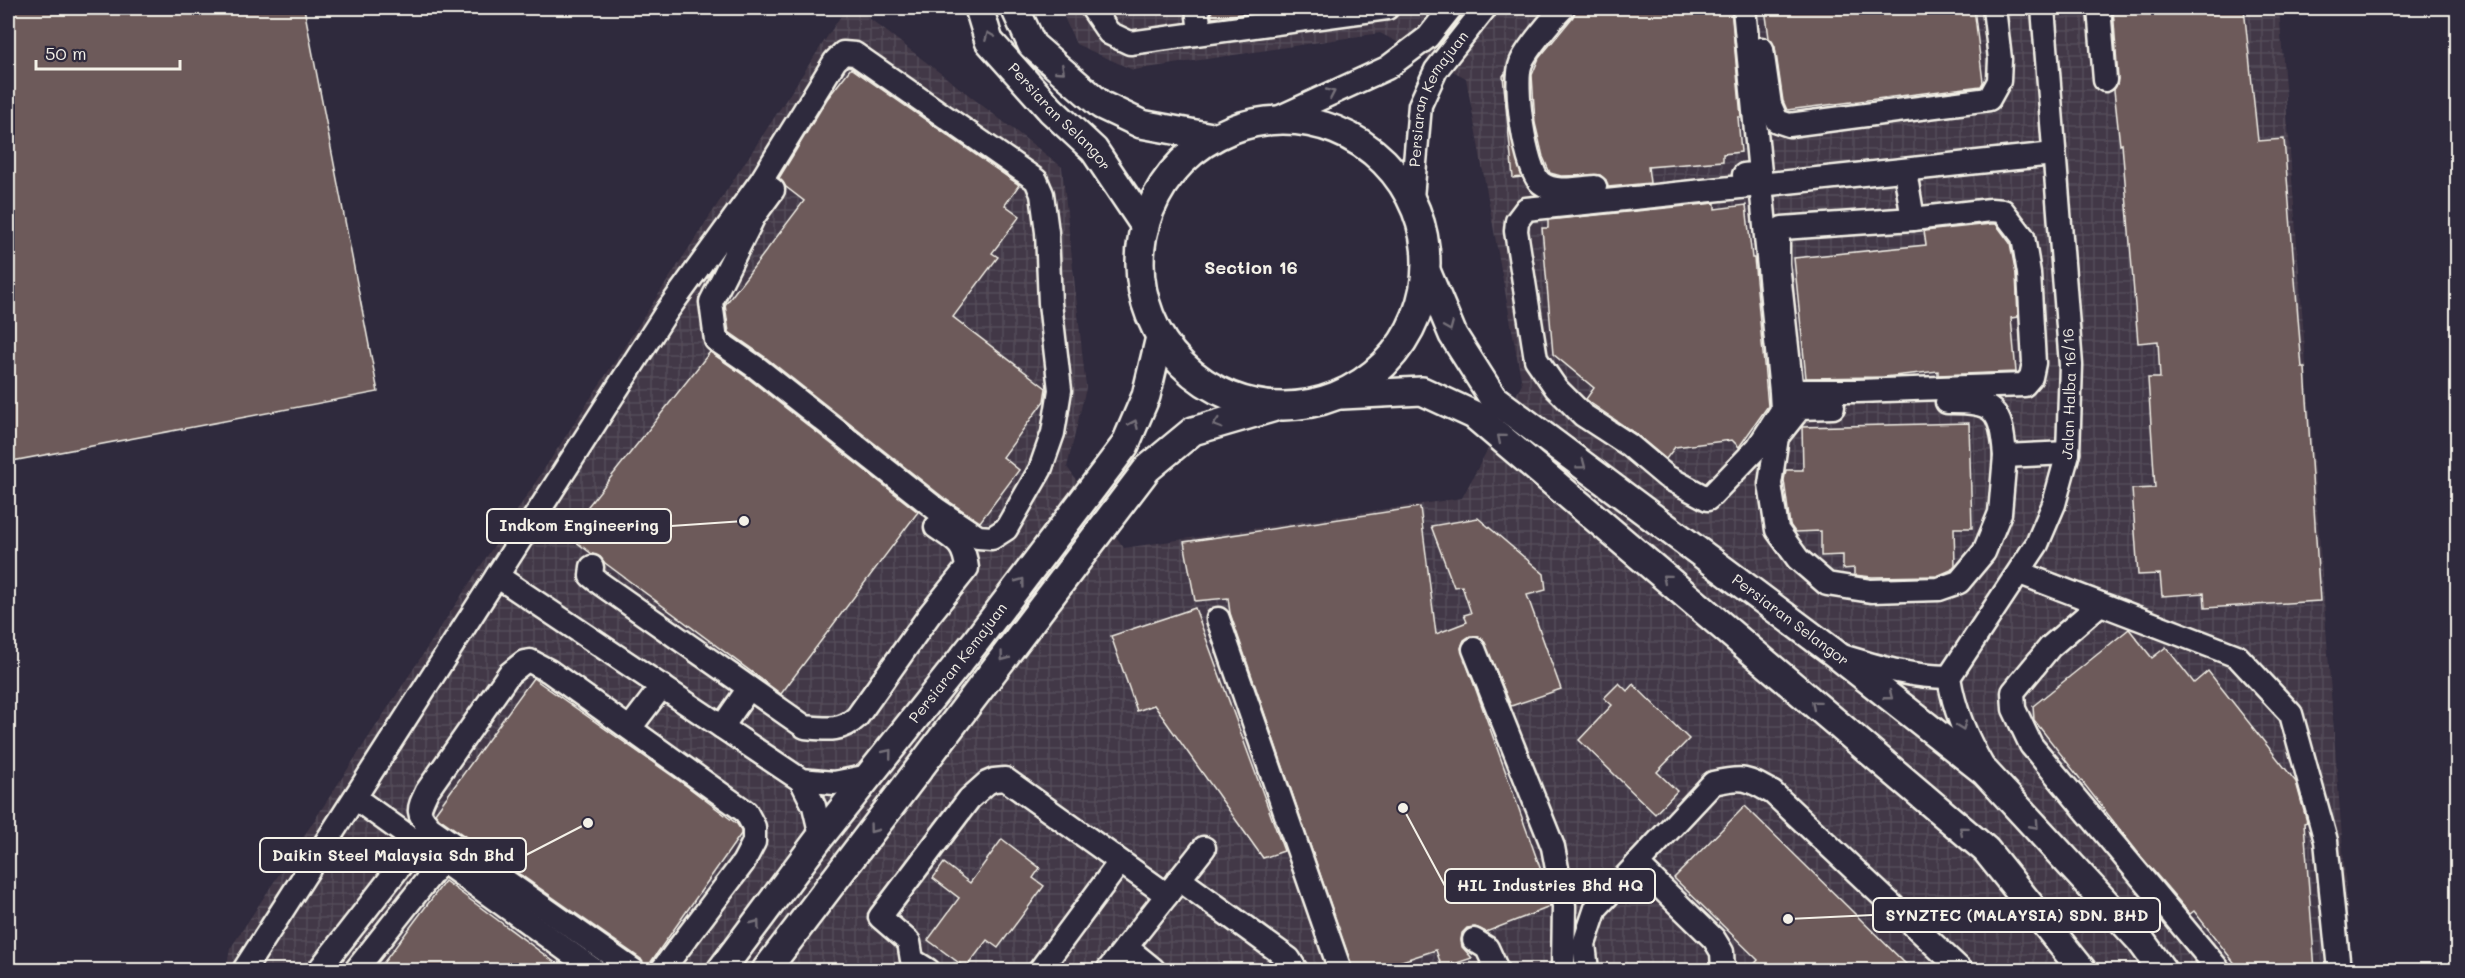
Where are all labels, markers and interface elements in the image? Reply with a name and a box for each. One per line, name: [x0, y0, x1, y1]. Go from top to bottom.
street label: Persiaran Kemajuan: [1404, 26, 1472, 168]
one-way arrow: [984, 31, 996, 42]
scale bar: [36, 33, 180, 71]
text: 50 m: [45, 41, 87, 65]
street label: Persiaran Selangor: [1004, 58, 1116, 174]
one-way arrow: [1054, 63, 1065, 74]
one-way arrow: [1324, 89, 1335, 101]
district label: Section 16: [1204, 255, 1298, 279]
one-way arrow: [1442, 321, 1454, 332]
street label: Jalan Halba 16/16: [2056, 328, 2080, 461]
one-way arrow: [1212, 417, 1223, 429]
one-way arrow: [1126, 419, 1138, 430]
one-way arrow: [1497, 434, 1508, 445]
one-way arrow: [1576, 458, 1587, 469]
callout: Indkom Engineering: [487, 509, 671, 543]
text: Indkom Engineering: [499, 514, 659, 535]
street label: Persiaran Selangor: [1728, 569, 1854, 670]
one-way arrow: [1662, 574, 1673, 585]
one-way arrow: [1014, 578, 1025, 589]
street label: Persiaran Kemajuan: [904, 598, 1011, 727]
one-way arrow: [1000, 651, 1011, 662]
one-way arrow: [1882, 689, 1893, 700]
one-way arrow: [1811, 700, 1822, 711]
one-way arrow: [1954, 721, 1967, 731]
one-way arrow: [880, 748, 891, 759]
one-way arrow: [2028, 818, 2039, 828]
one-way arrow: [870, 823, 881, 834]
one-way arrow: [1959, 826, 1970, 837]
callout: Daikin Steel Malaysia Sdn Bhd: [260, 838, 526, 872]
text: Daikin Steel Malaysia Sdn Bhd: [272, 844, 514, 865]
callout: HIL Industries Bhd HQ: [1445, 869, 1655, 903]
text: HIL Industries Bhd HQ: [1457, 874, 1643, 895]
callout: SYNZTEC (MALAYSIA) SDN. BHD: [1873, 898, 2160, 932]
text: SYNZTEC (MALAYSIA) SDN. BHD: [1886, 904, 2148, 925]
one-way arrow: [749, 919, 760, 930]

